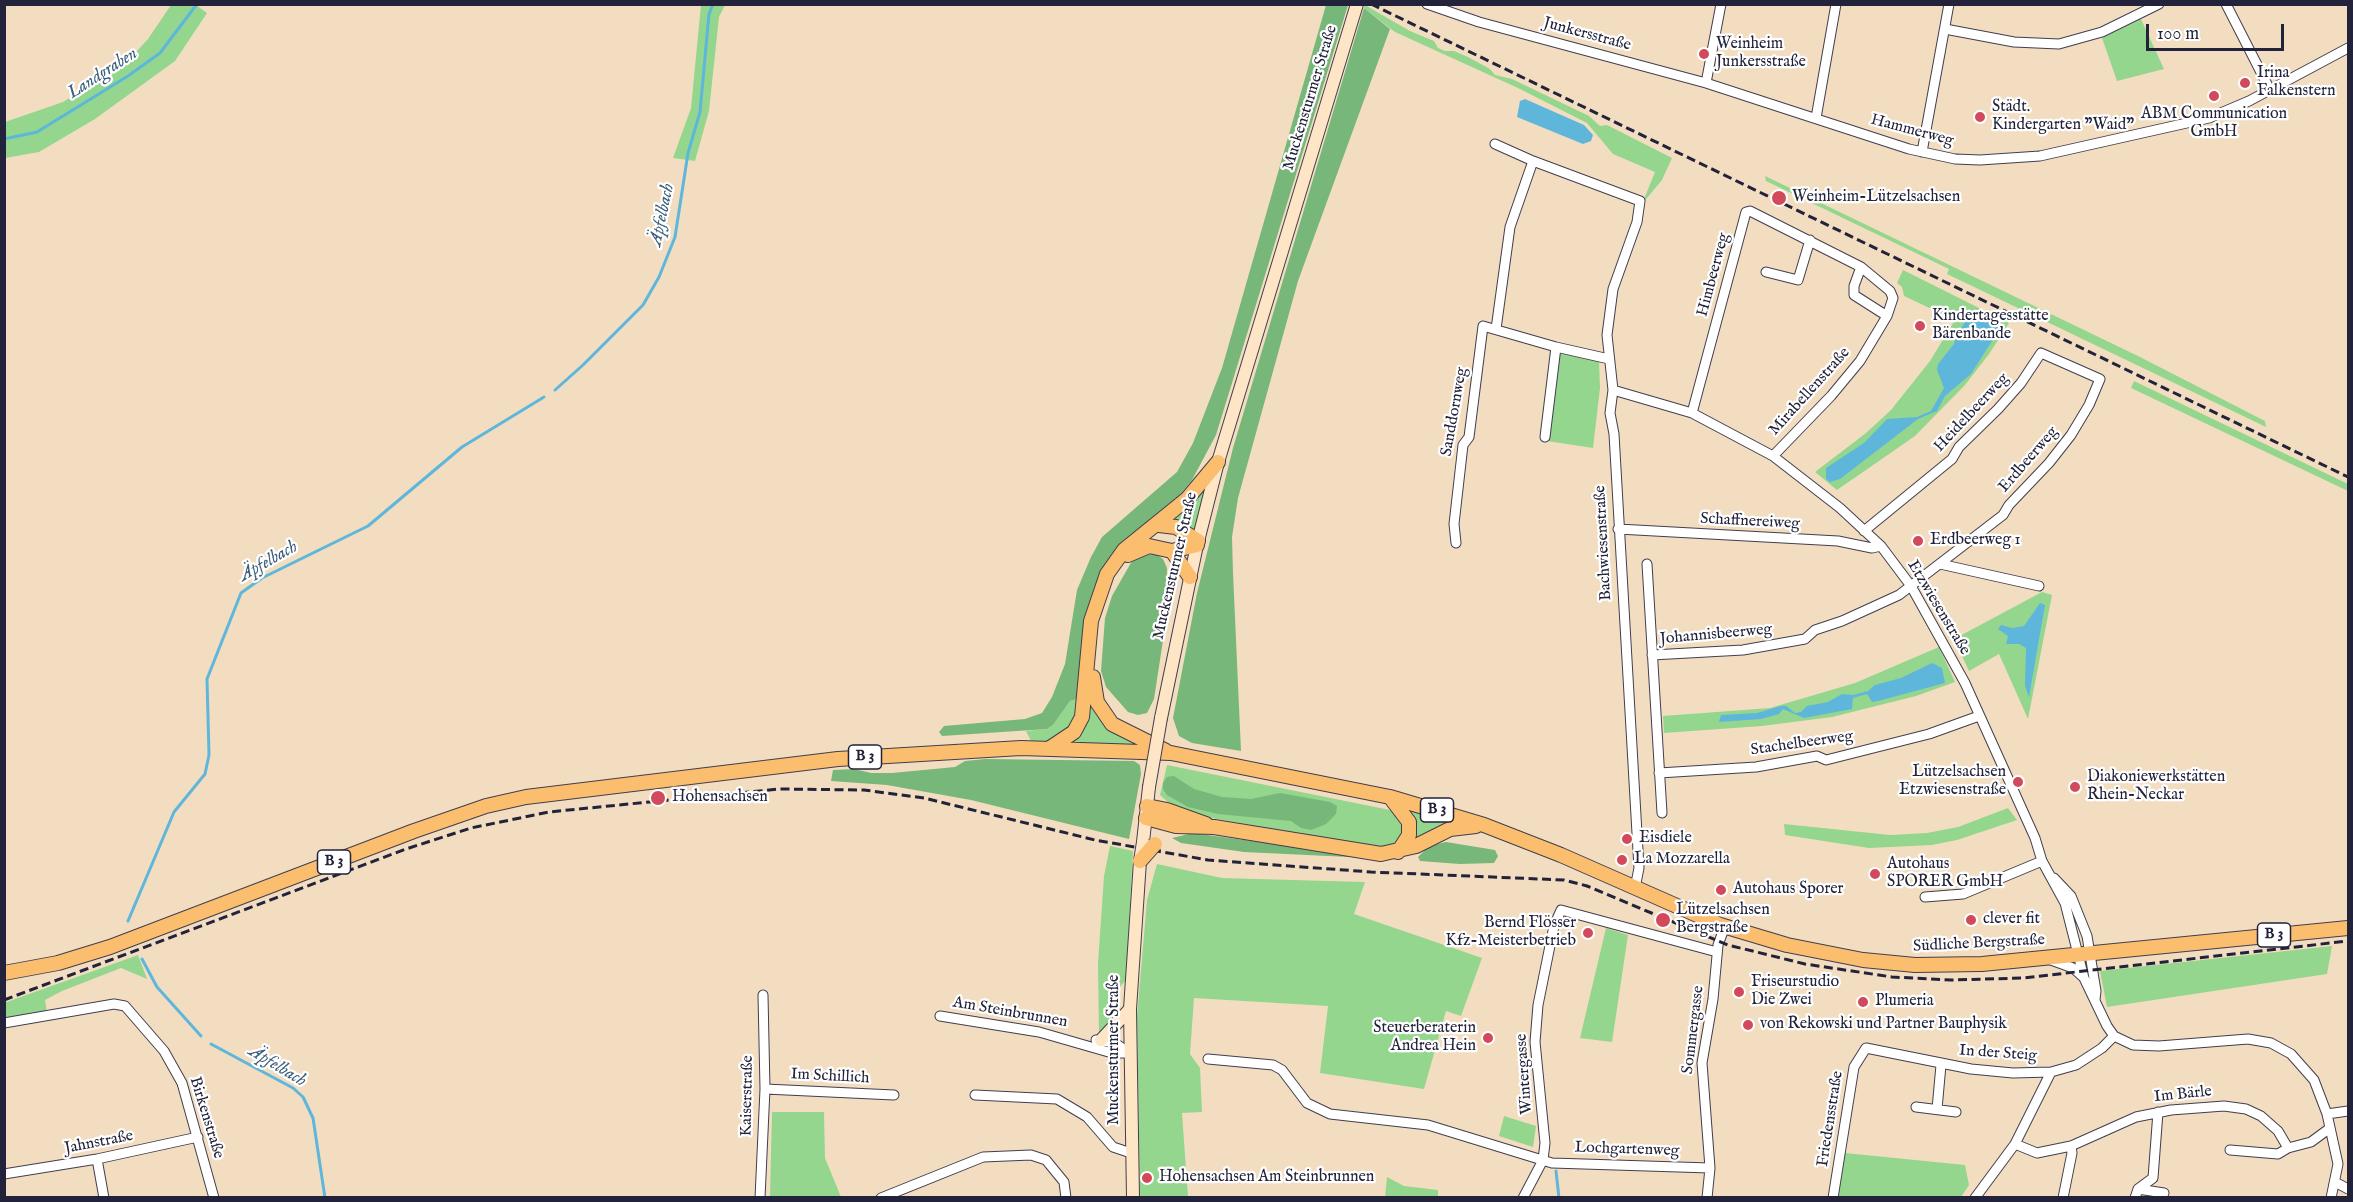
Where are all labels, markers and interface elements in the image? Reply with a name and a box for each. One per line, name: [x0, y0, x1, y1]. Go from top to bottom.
scale bar: [2149, 12, 2287, 50]
street label: Junkersstraße: [1541, 14, 1633, 56]
street label: Muckensturmer Straße: [1280, 23, 1342, 173]
text: 100 m: [2157, 23, 2199, 46]
place label: Weinheim Junkersstraße: [1716, 35, 1806, 73]
water label: Landgraben: [64, 43, 142, 105]
marker: Weinheim Junkersstraße: [1697, 47, 1711, 61]
place label: Irina Falkenstern: [2257, 64, 2335, 102]
marker: Irina Falkenstern: [2238, 76, 2252, 90]
marker: ABM Communication GmbH: [2207, 89, 2221, 103]
place label: Städt. Kindergarten "Waid": [1992, 98, 2134, 136]
place label: ABM Communication GmbH: [2141, 105, 2287, 143]
marker: Städt. Kindergarten "Waid": [1973, 110, 1987, 124]
street label: Hammerweg: [1868, 111, 1956, 151]
water label: Äpfelbach: [646, 182, 680, 248]
place label: Weinheim-Lützelsachsen: [1792, 188, 1960, 208]
marker: Weinheim-Lützelsachsen: [1770, 189, 1788, 207]
street label: Himbeerweg: [1694, 231, 1734, 319]
place label: Kindertagesstätte Bärenbande: [1932, 307, 2049, 345]
marker: Kindertagesstätte Bärenbande: [1913, 319, 1927, 333]
street label: Mirabellenstraße: [1765, 344, 1855, 440]
street label: Sanddornweg: [1438, 366, 1472, 458]
street label: Heidelbeerweg: [1931, 370, 2013, 456]
street label: Erdbeerweg: [1995, 423, 2063, 497]
street label: Bachwiesenstraße: [1591, 485, 1617, 601]
street label: Muckensturmer Straße: [1150, 490, 1202, 642]
street label: Schaffnereiweg: [1700, 510, 1800, 534]
place label: Erdbeerweg 1: [1930, 531, 2021, 551]
marker: Erdbeerweg 1: [1911, 534, 1925, 548]
water label: Äpfelbach: [236, 537, 302, 587]
street label: Etzwiesenstraße: [1902, 557, 1974, 659]
street label: Johannisbeerweg: [1659, 621, 1773, 649]
street label: Stachelbeerweg: [1750, 727, 1854, 761]
road number: B 3: [848, 745, 882, 769]
place label: Lützelsachsen Etzwiesenstraße: [1899, 763, 2006, 801]
place label: Diakoniewerkstätten Rhein-Neckar: [2087, 768, 2225, 806]
marker: Lützelsachsen Etzwiesenstraße: [2011, 775, 2025, 789]
marker: Diakoniewerkstätten Rhein-Neckar: [2068, 780, 2082, 794]
place label: Hohensachsen: [672, 788, 768, 808]
marker: Hohensachsen: [649, 789, 667, 807]
road number: B 3: [1420, 798, 1454, 822]
place label: Eisdiele: [1639, 829, 1692, 849]
marker: Eisdiele: [1620, 832, 1634, 846]
road number: B 3: [318, 850, 350, 874]
place label: La Mozzarella: [1634, 850, 1730, 870]
marker: La Mozzarella: [1615, 853, 1629, 867]
place label: Autohaus SPORER GmbH: [1887, 855, 2003, 893]
marker: Autohaus SPORER GmbH: [1868, 867, 1882, 881]
place label: Autohaus Sporer: [1733, 880, 1843, 900]
marker: Autohaus Sporer: [1714, 883, 1728, 897]
place label: Lützelsachsen Bergstraße: [1676, 901, 1770, 939]
place label: clever fit: [1983, 910, 2040, 930]
marker: Lützelsachsen Bergstraße: [1654, 911, 1672, 929]
marker: clever fit: [1964, 913, 1978, 927]
place label: Bernd Flösser Kfz-Meisterbetrieb: [1446, 914, 1576, 952]
road number: B 3: [2258, 923, 2290, 947]
marker: Bernd Flösser Kfz-Meisterbetrieb: [1581, 926, 1595, 940]
street label: Südliche Bergstraße: [1913, 931, 2045, 957]
place label: Friseurstudio Die Zwei: [1751, 973, 1839, 1011]
street label: Muckensturmer Straße: [1105, 975, 1125, 1125]
street label: Sommergasse: [1679, 985, 1709, 1075]
marker: Friseurstudio Die Zwei: [1732, 985, 1746, 999]
place label: Plumeria: [1875, 992, 1934, 1012]
street label: Am Steinbrunnen: [951, 993, 1069, 1033]
marker: Plumeria: [1856, 995, 1870, 1009]
place label: von Rekowski und Partner Bauphysik: [1760, 1015, 2007, 1035]
marker: von Rekowski und Partner Bauphysik: [1741, 1018, 1755, 1032]
place label: Steuerberaterin Andrea Hein: [1373, 1019, 1476, 1057]
marker: Steuerberaterin Andrea Hein: [1481, 1031, 1495, 1045]
street label: Wintergasse: [1513, 1033, 1537, 1115]
water label: Äpfelbach: [244, 1041, 310, 1093]
street label: In der Steig: [1958, 1042, 2038, 1066]
street label: Kaiserstraße: [738, 1055, 758, 1137]
street label: Im Schillich: [790, 1065, 870, 1089]
street label: Friedensstraße: [1814, 1070, 1848, 1168]
street label: Birkenstraße: [184, 1075, 228, 1161]
street label: Im Bärle: [2153, 1082, 2213, 1108]
street label: Jahnstraße: [63, 1127, 135, 1159]
street label: Lochgartenweg: [1574, 1139, 1680, 1161]
place label: Hohensachsen Am Steinbrunnen: [1159, 1168, 1374, 1188]
marker: Hohensachsen Am Steinbrunnen: [1140, 1171, 1154, 1185]

